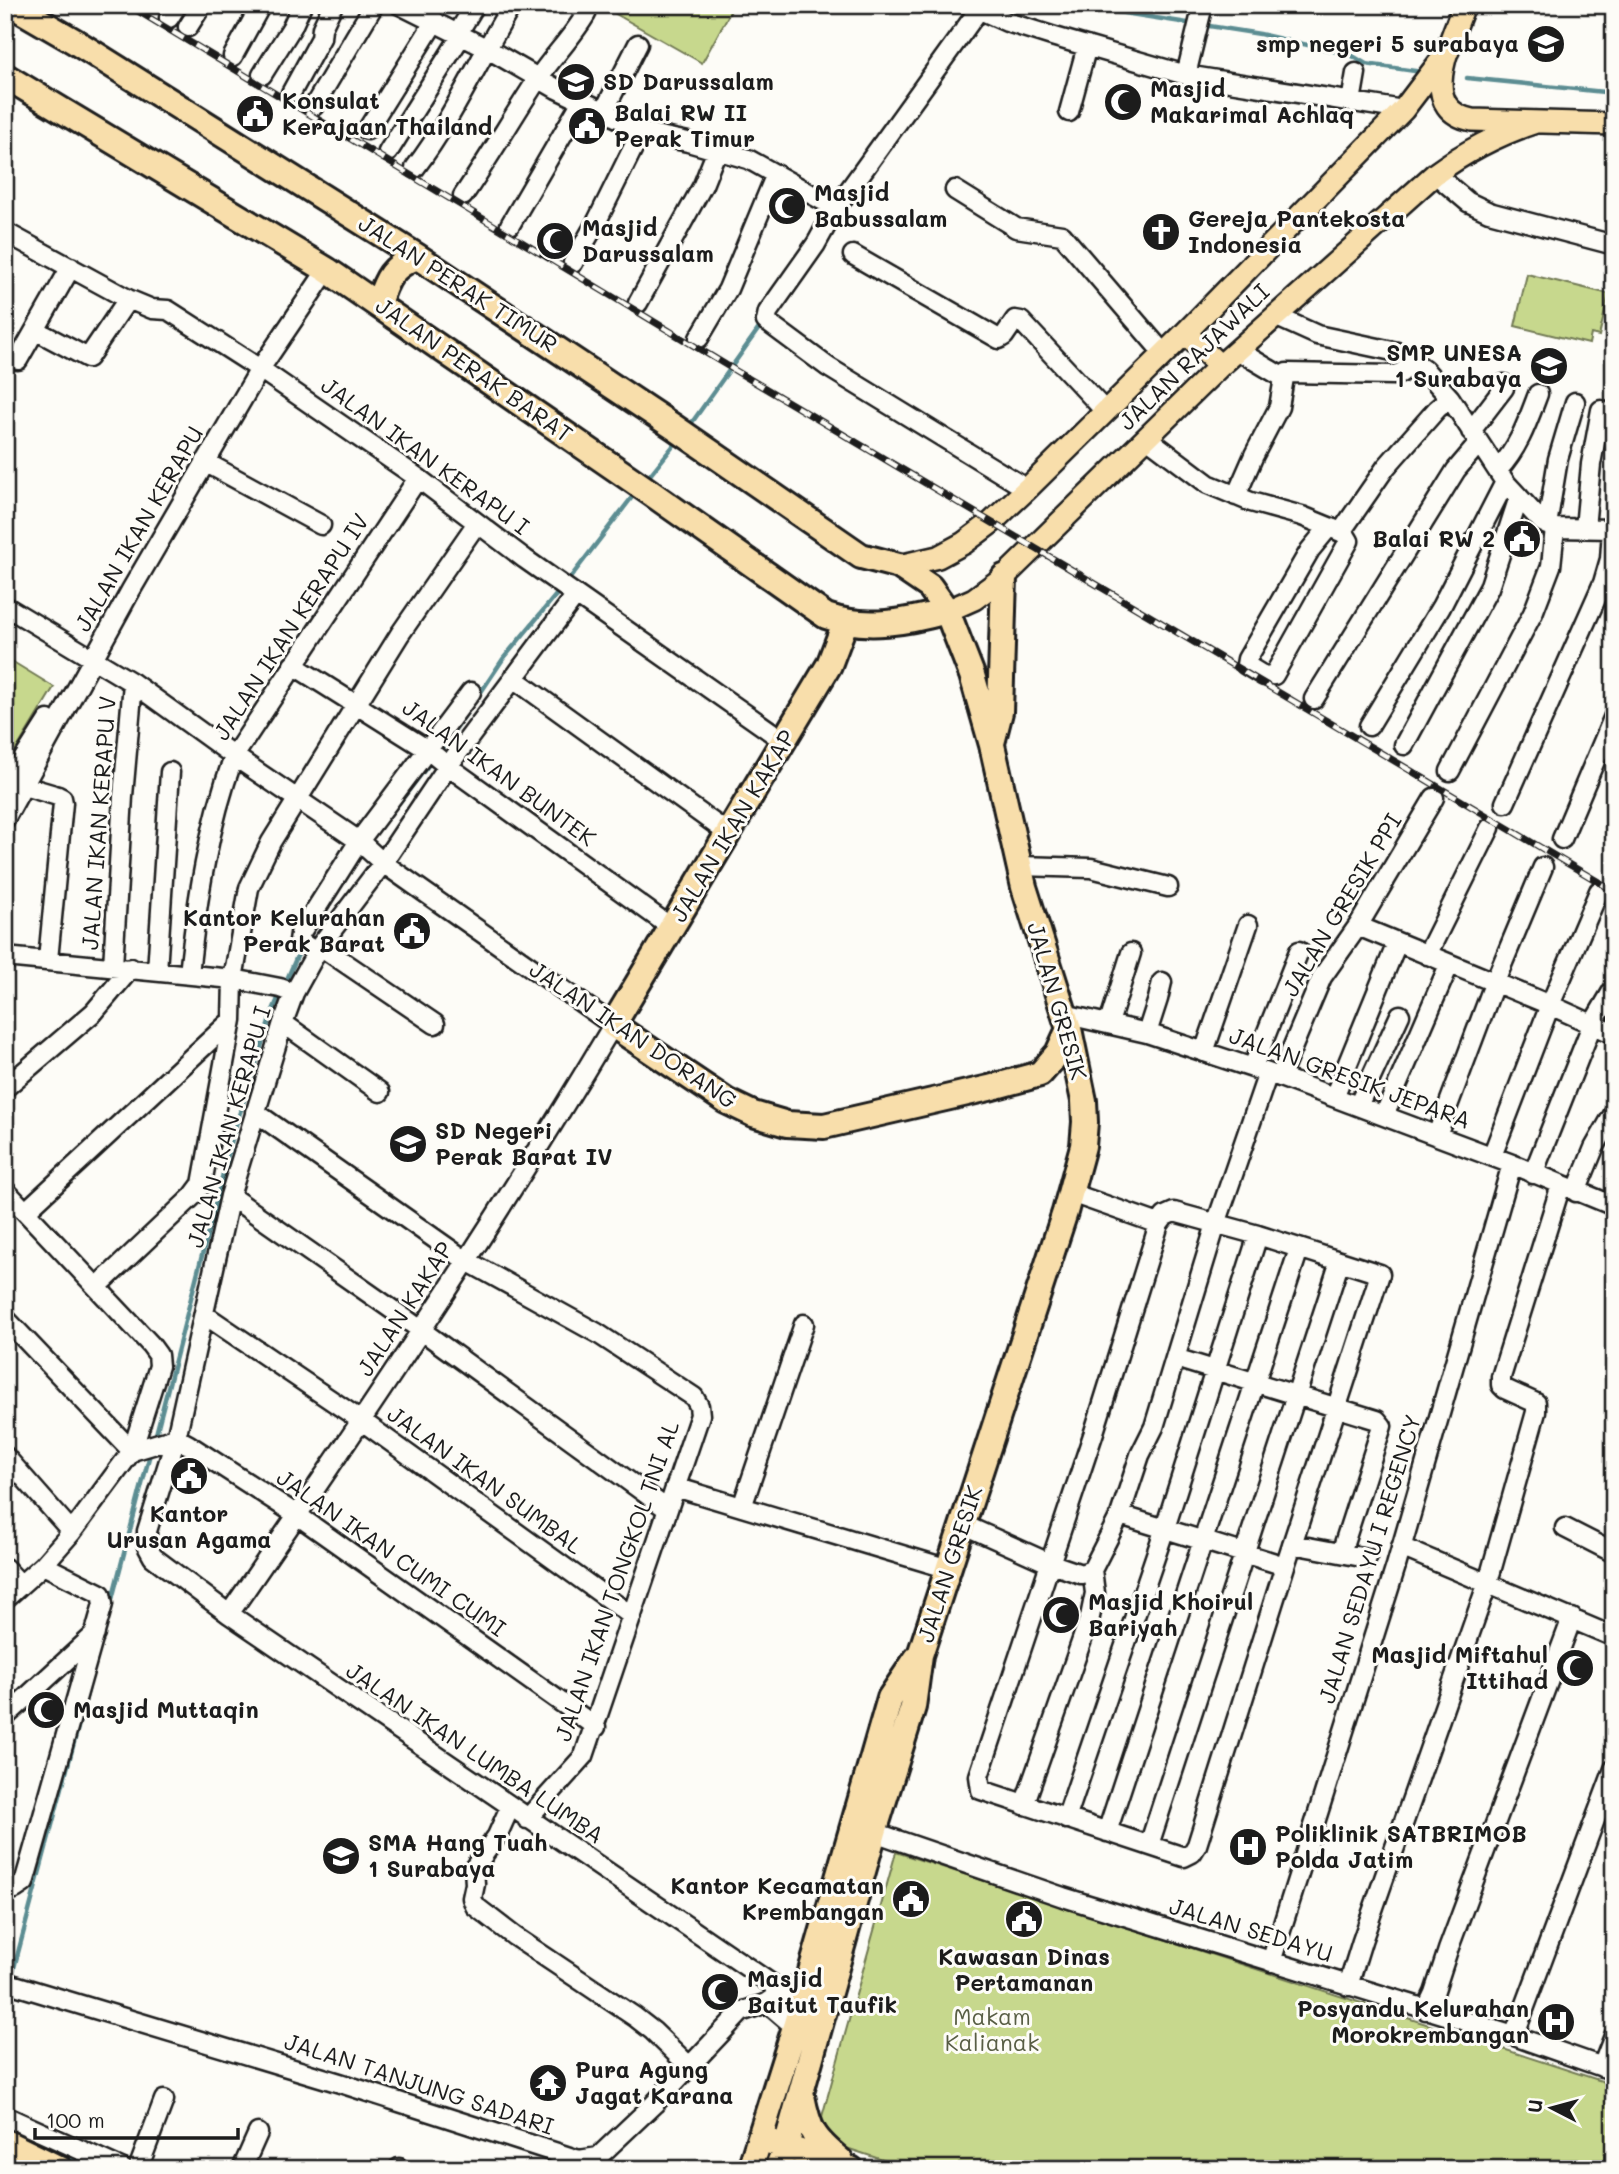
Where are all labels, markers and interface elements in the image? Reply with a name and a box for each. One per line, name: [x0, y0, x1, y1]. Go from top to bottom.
school or university icon: smp negeri 5 surabaya: [1525, 23, 1567, 65]
place label: smp negeri 5 surabaya: [1256, 28, 1519, 58]
school or university icon: SD Darussalam: [555, 61, 597, 103]
place label: SD Darussalam: [603, 66, 774, 96]
place label: Masjid Makarimal Achlaq: [1150, 73, 1354, 129]
mosque icon: Masjid Makarimal Achlaq: [1102, 81, 1144, 123]
place label: Konsulat Kerajaan Thailand: [282, 85, 492, 141]
public building icon: Konsulat Kerajaan Thailand: [234, 93, 276, 135]
place label: Balai RW II Perak Timur: [614, 97, 755, 153]
public building icon: Balai RW II Perak Timur: [566, 105, 608, 147]
place label: Masjid Babussalam: [814, 177, 947, 233]
mosque icon: Masjid Babussalam: [766, 185, 808, 227]
place label: Gereja Pantekosta Indonesia: [1188, 203, 1405, 259]
street label: JALAN PERAK TIMUR: [353, 208, 564, 359]
church icon: Gereja Pantekosta Indonesia: [1140, 211, 1182, 253]
place label: Masjid Darussalam: [582, 212, 714, 268]
mosque icon: Masjid Darussalam: [534, 220, 576, 262]
street label: JALAN RAJAWALI: [1112, 277, 1275, 436]
street label: JALAN PERAK BARAT: [370, 290, 579, 449]
place label: SMP UNESA 1 Surabaya: [1386, 337, 1522, 393]
school or university icon: SMP UNESA 1 Surabaya: [1528, 345, 1570, 387]
street label: JALAN IKAN KERAPU I: [316, 370, 535, 541]
street label: JALAN IKAN KERAPU: [67, 420, 209, 637]
street label: JALAN IKAN KERAPU IV: [206, 507, 375, 746]
public building icon: Balai RW 2: [1501, 518, 1543, 560]
place label: Balai RW 2: [1372, 523, 1495, 553]
street label: JALAN IKAN BUNTEK: [397, 692, 602, 852]
street label: JALAN IKAN KERAPU V: [74, 695, 122, 951]
street label: JALAN IKAN KAKAP: [663, 724, 801, 927]
street label: JALAN GRESIK PPI: [1275, 807, 1408, 1002]
place label: Kantor Kelurahan Perak Barat: [183, 902, 385, 958]
public building icon: Kantor Kelurahan Perak Barat: [391, 910, 433, 952]
street label: JALAN GRESIK: [1021, 918, 1095, 1083]
street label: JALAN IKAN DORANG: [524, 954, 743, 1115]
street label: JALAN IKAN KERAPU I: [179, 1003, 277, 1251]
street label: JALAN GRESIK JEPARA: [1225, 1019, 1475, 1135]
place label: SD Negeri Perak Barat IV: [435, 1115, 612, 1171]
school or university icon: SD Negeri Perak Barat IV: [387, 1123, 429, 1165]
street label: JALAN KAKAP: [349, 1235, 459, 1381]
street label: JALAN IKAN SUMBAL: [382, 1398, 589, 1560]
street label: JALAN SEDAYU I REGENCY: [1311, 1411, 1427, 1707]
street label: JALAN IKAN TONGKOL TNI AL: [547, 1416, 685, 1745]
public building icon: Kantor Urusan Agama: [168, 1455, 210, 1497]
street label: JALAN IKAN CUMI CUMI: [271, 1462, 512, 1643]
street label: JALAN GRESIK: [910, 1482, 988, 1646]
place label: Kantor Urusan Agama: [107, 1498, 271, 1554]
place label: Masjid Khoirul Bariyah: [1088, 1586, 1253, 1642]
mosque icon: Masjid Khoirul Bariyah: [1040, 1594, 1082, 1636]
place label: Masjid Miftahul Ittihad: [1371, 1639, 1548, 1695]
mosque icon: Masjid Miftahul Ittihad: [1554, 1647, 1596, 1689]
street label: JALAN IKAN LUMBA LUMBA: [341, 1655, 610, 1850]
mosque icon: Masjid Muttaqin: [25, 1689, 67, 1731]
place label: Masjid Muttaqin: [73, 1694, 259, 1724]
place label: Poliklinik SATBRIMOB Polda Jatim: [1275, 1818, 1527, 1874]
hospital icon: Poliklinik SATBRIMOB Polda Jatim: [1227, 1826, 1269, 1868]
place label: SMA Hang Tuah 1 Surabaya: [368, 1827, 547, 1883]
school or university icon: SMA Hang Tuah 1 Surabaya: [320, 1835, 362, 1877]
place label: Kantor Kecamatan Krembangan: [670, 1870, 884, 1926]
public building icon: Kantor Kecamatan Krembangan: [890, 1878, 932, 1920]
street label: JALAN SEDAYU: [1166, 1890, 1337, 1968]
public building icon: Kawasan Dinas Pertamanan: [1003, 1898, 1045, 1940]
place label: Kawasan Dinas Pertamanan: [938, 1941, 1110, 1997]
place label: Masjid Baitut Taufik: [747, 1963, 897, 2019]
mosque icon: Masjid Baitut Taufik: [699, 1971, 741, 2013]
place label: Posyandu Kelurahan Morokrembangan: [1297, 1993, 1529, 2049]
park label: Makam Kalianak: [945, 2001, 1039, 2057]
hospital icon: Posyandu Kelurahan Morokrembangan: [1535, 2001, 1577, 2043]
street label: JALAN TANJUNG SADARI: [281, 2025, 558, 2141]
place label: Pura Agung Jagat Karana: [575, 2054, 733, 2110]
temple icon: Pura Agung Jagat Karana: [527, 2062, 569, 2104]
north arrow: [1518, 2072, 1588, 2142]
scale bar: [35, 2097, 238, 2141]
text: U: [1521, 2098, 1548, 2114]
text: 100 m: [46, 2106, 105, 2133]

